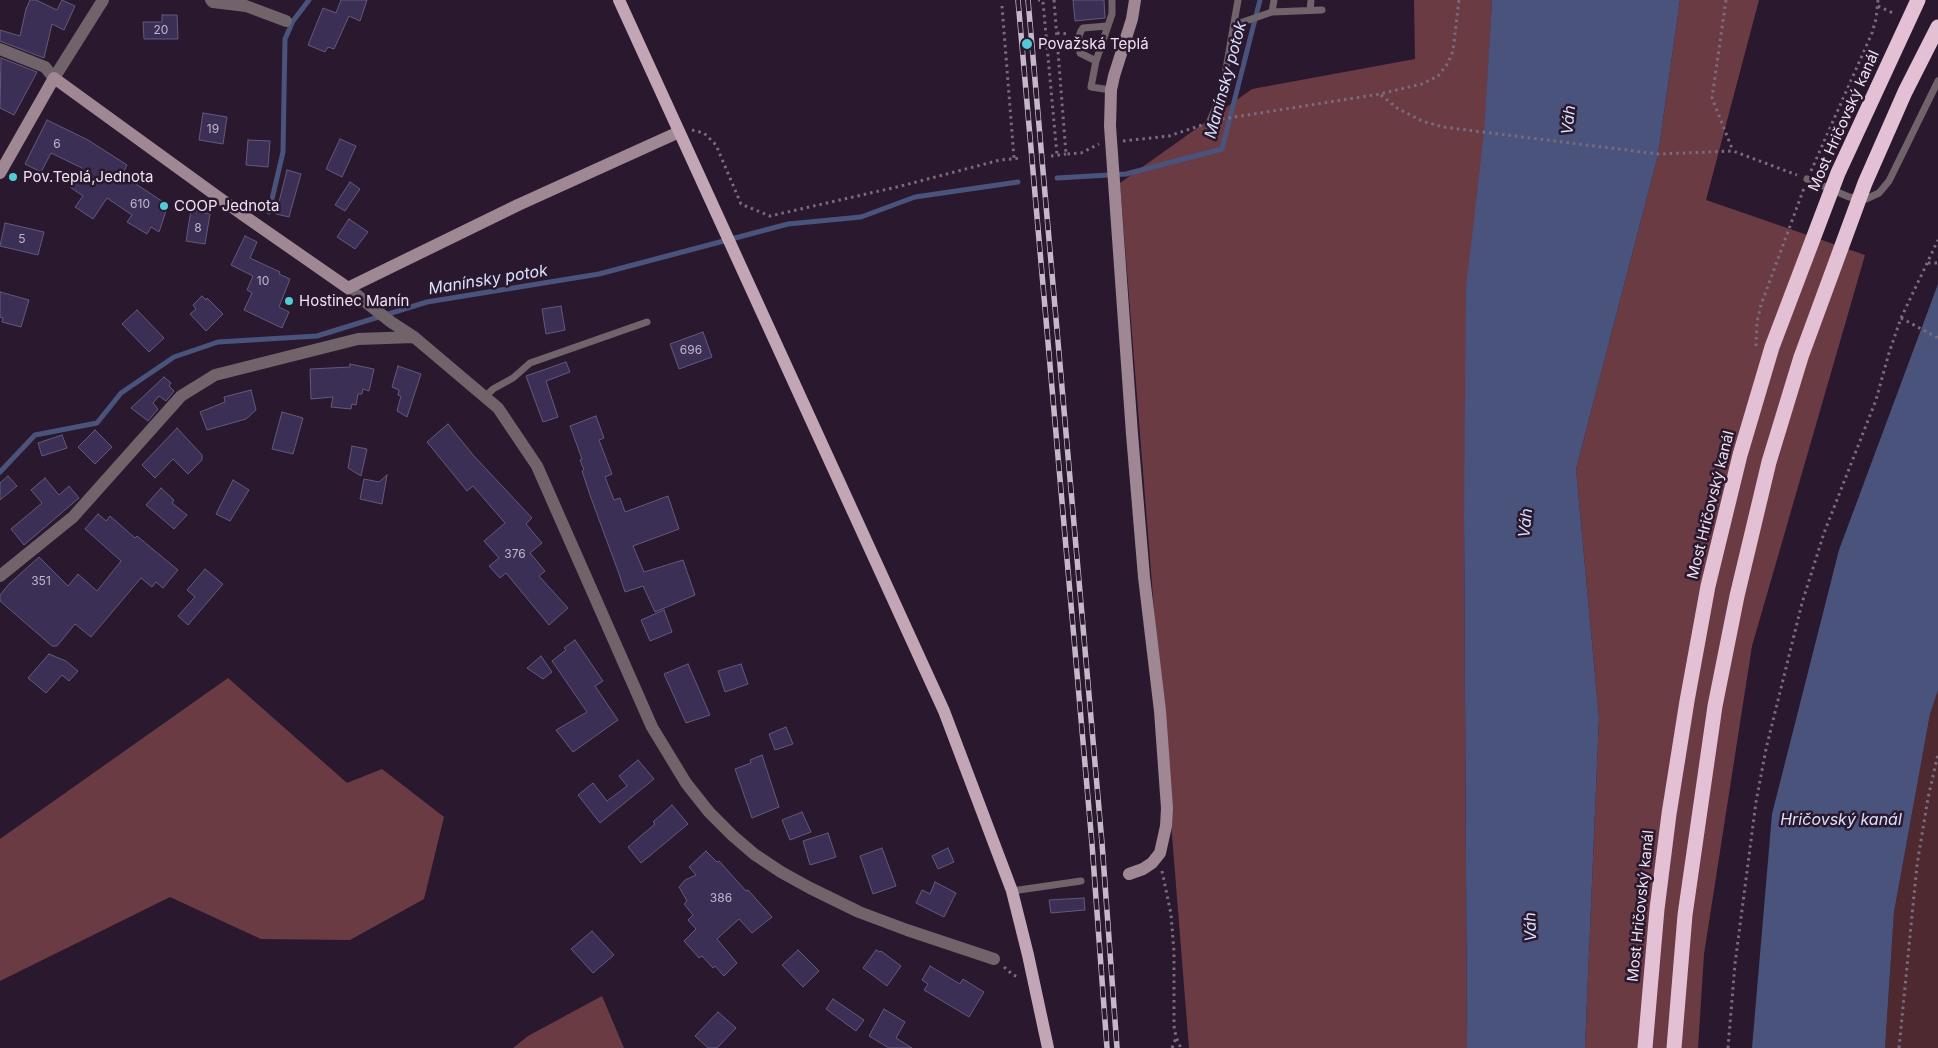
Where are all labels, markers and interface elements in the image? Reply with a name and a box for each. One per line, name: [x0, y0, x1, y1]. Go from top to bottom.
water label: Manínsky potok: [1201, 19, 1251, 141]
house number: 20: [154, 23, 168, 37]
place label: Považská Teplá: [1038, 35, 1149, 53]
marker: Považská Teplá: [1020, 37, 1034, 51]
street label: Most Hričovský kanál: [1805, 48, 1883, 194]
water label: Váh: [1558, 104, 1580, 136]
house number: 19: [207, 122, 219, 136]
house number: 6: [53, 137, 61, 151]
place label: Pov.Teplá,Jednota: [23, 168, 153, 186]
marker: Pov.Teplá,Jednota: [7, 171, 19, 183]
house number: 610: [130, 197, 150, 211]
place label: COOP Jednota: [174, 197, 279, 215]
marker: COOP Jednota: [158, 200, 170, 212]
house number: 8: [194, 221, 202, 235]
house number: 5: [18, 232, 26, 246]
water label: Manínsky potok: [427, 261, 549, 299]
house number: 10: [257, 274, 269, 288]
place label: Hostinec Manín: [299, 292, 409, 310]
marker: Hostinec Manín: [283, 295, 295, 307]
house number: 696: [680, 343, 702, 357]
street label: Most Hričovský kanál: [1684, 429, 1738, 581]
water label: Váh: [1515, 507, 1537, 539]
house number: 376: [504, 547, 526, 561]
house number: 351: [31, 574, 51, 588]
water label: Hričovský kanál: [1780, 810, 1902, 830]
street label: Most Hričovský kanál: [1624, 829, 1658, 983]
house number: 386: [710, 891, 732, 905]
water label: Váh: [1521, 912, 1541, 942]

